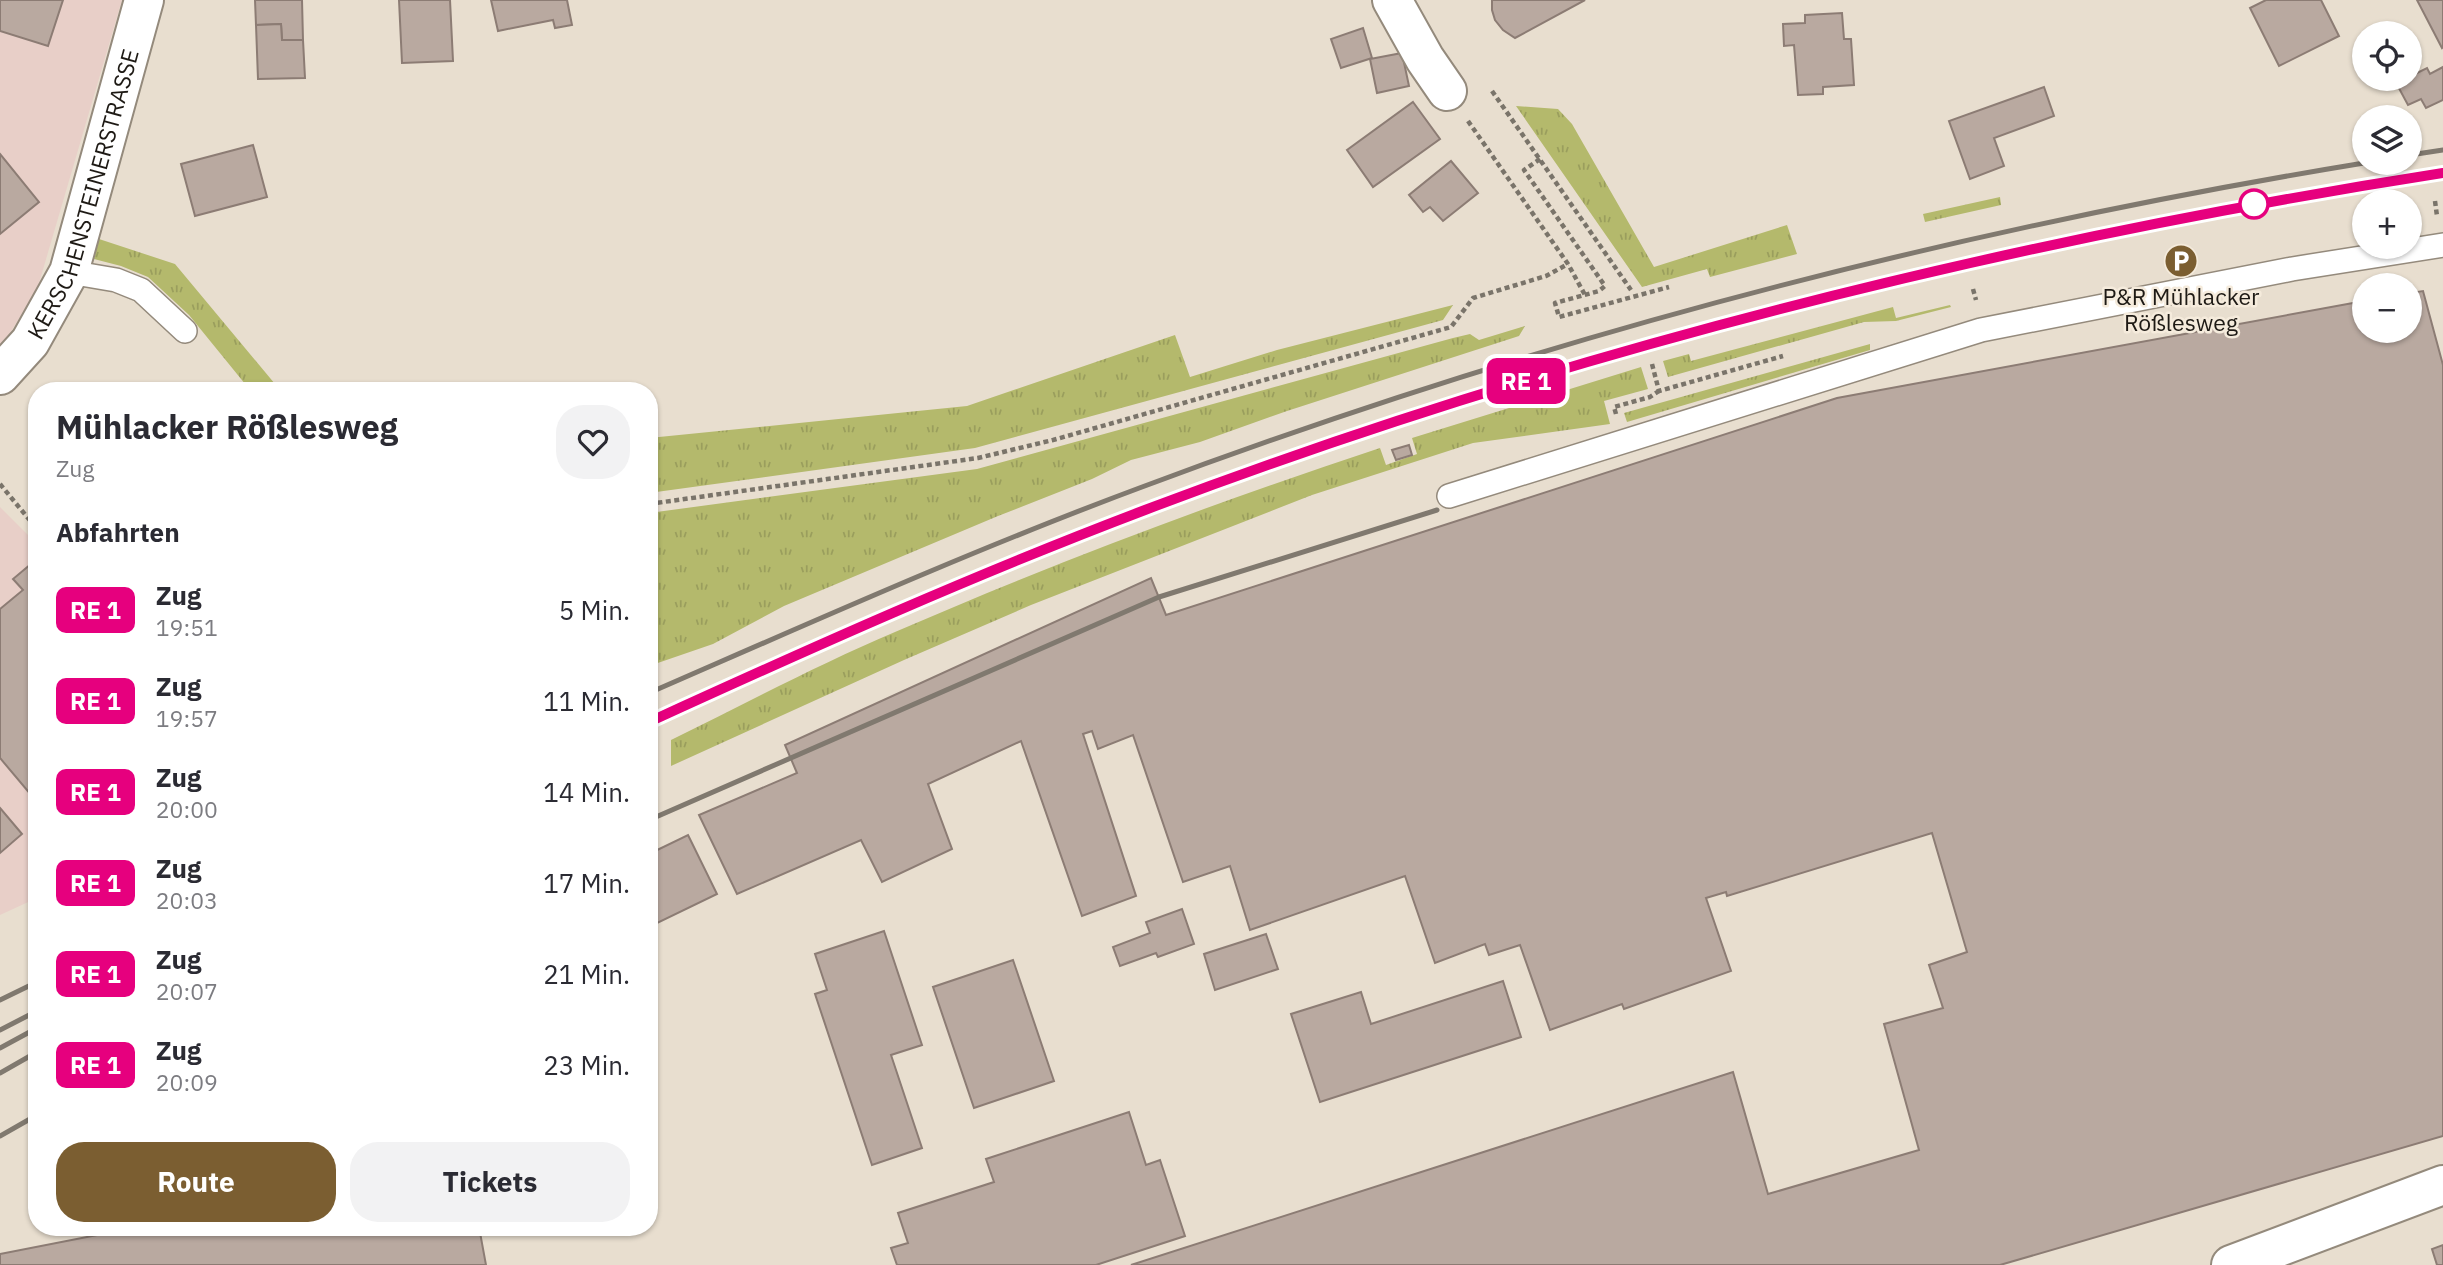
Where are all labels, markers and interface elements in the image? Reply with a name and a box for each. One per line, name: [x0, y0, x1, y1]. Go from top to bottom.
map controls: [2352, 21, 2422, 343]
button: locate: [2352, 21, 2422, 91]
street label: KERSCHENSTEINERSTRASSE: [20, 45, 145, 344]
button: layers: [2352, 105, 2422, 175]
unlabelled marker: [2239, 189, 2269, 219]
button: +: [2352, 189, 2422, 259]
parking icon: P&R Mühlacker Rößlesweg: [2162, 242, 2200, 280]
button: −: [2352, 273, 2422, 343]
place label: P&R Mühlacker Rößlesweg: [2102, 281, 2260, 337]
line badge: RE 1: [1477, 358, 1575, 404]
text: RE 1: [1501, 365, 1551, 397]
text: Mühlacker Rößlesweg: [56, 405, 398, 448]
button: heart: [556, 405, 630, 479]
text: Zug: [56, 453, 94, 483]
text: Abfahrten: [56, 515, 180, 549]
text: Zug: [156, 578, 201, 612]
text: 5 Min.: [559, 593, 630, 627]
text: RE 1: [70, 594, 121, 626]
text: 19:51: [156, 612, 218, 642]
text: Zug: [156, 669, 201, 703]
text: 11 Min.: [543, 684, 630, 718]
text: RE 1: [70, 685, 121, 717]
text: 19:57: [156, 703, 218, 733]
text: Zug: [156, 760, 201, 794]
text: 14 Min.: [543, 775, 630, 809]
text: RE 1: [70, 776, 121, 808]
text: 20:00: [156, 794, 218, 824]
text: Zug: [156, 851, 201, 885]
text: 17 Min.: [543, 866, 630, 900]
text: RE 1: [70, 867, 121, 899]
text: 20:03: [156, 885, 218, 915]
text: Zug: [156, 942, 201, 976]
text: 21 Min.: [543, 957, 630, 991]
text: RE 1: [70, 958, 121, 990]
text: 20:07: [156, 976, 218, 1006]
text: Zug: [156, 1033, 201, 1067]
text: 23 Min.: [543, 1048, 630, 1082]
text: RE 1: [70, 1049, 121, 1081]
text: 20:09: [156, 1067, 218, 1097]
button: Route: [56, 1142, 336, 1222]
button: Tickets: [350, 1142, 630, 1222]

